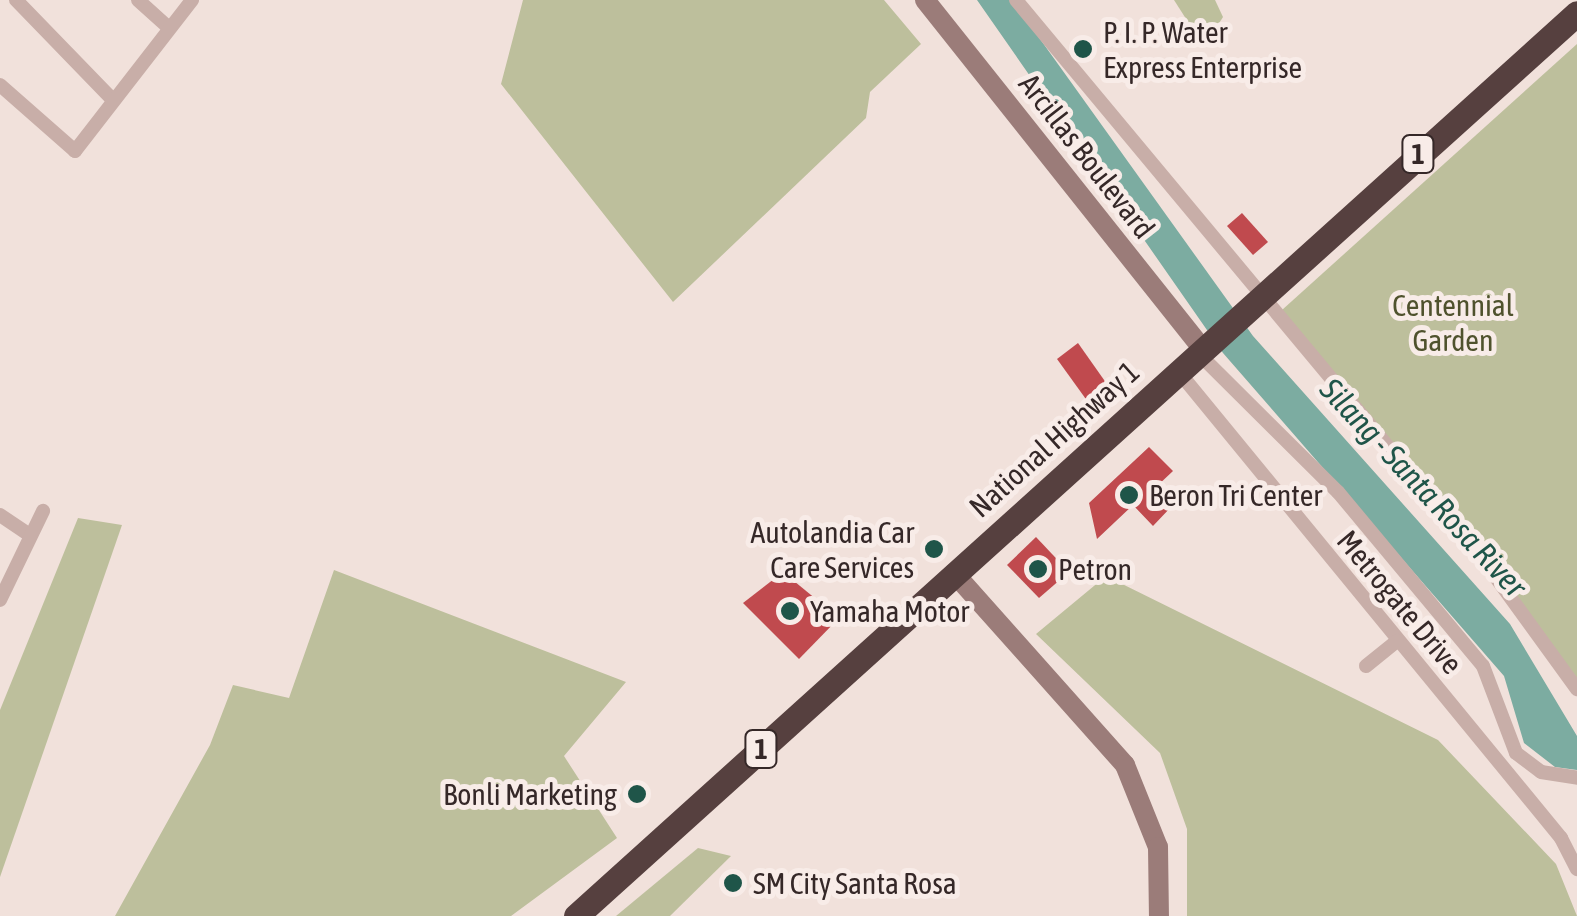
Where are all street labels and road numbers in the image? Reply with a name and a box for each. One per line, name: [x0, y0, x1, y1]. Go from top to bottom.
street label: Arcillas Boulevard: [1012, 67, 1162, 245]
road number: 1: [1400, 131, 1436, 177]
street label: National Highway 1: [962, 353, 1146, 525]
street label: Metrogate Drive: [1330, 523, 1470, 681]
road number: 1: [744, 726, 778, 772]

